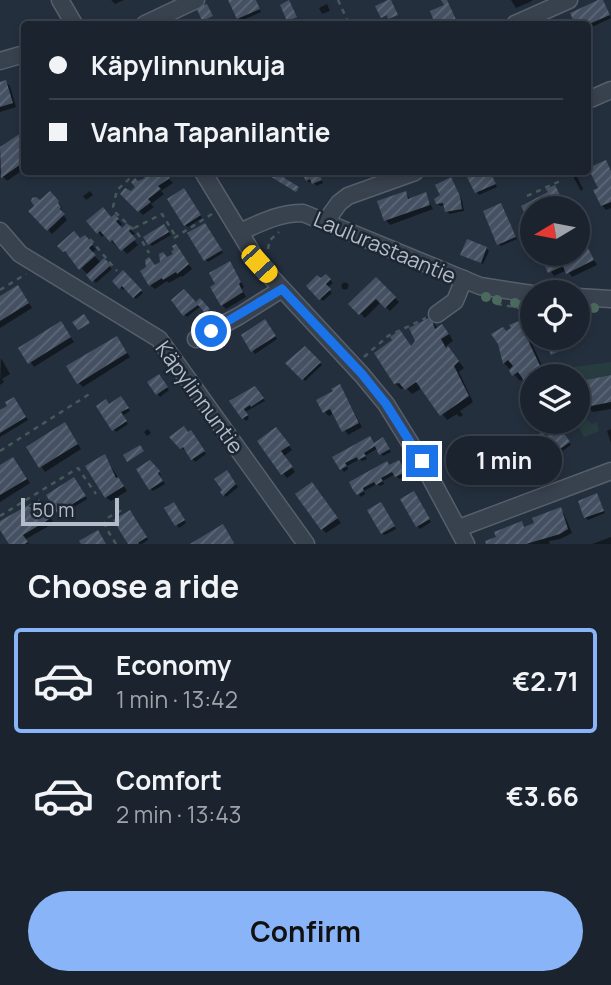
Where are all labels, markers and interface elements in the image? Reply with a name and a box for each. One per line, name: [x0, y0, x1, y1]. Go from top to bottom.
text: Käpylinnunkuja: [91, 47, 285, 83]
text: Vanha Tapanilantie: [91, 114, 330, 150]
north arrow: [520, 196, 590, 266]
map controls: [520, 196, 590, 434]
street label: Laulurastaantie: [310, 204, 460, 290]
car: [238, 241, 281, 287]
button: locate: [520, 280, 590, 350]
route start: [195, 315, 227, 347]
street label: Käpylinnuntie: [150, 335, 250, 459]
button: layers: [520, 364, 590, 434]
callout: 1 min: [446, 436, 562, 486]
text: 1 min: [476, 444, 532, 476]
route end: [406, 445, 438, 477]
scale bar: [21, 495, 119, 527]
text: 50 m: [32, 497, 74, 523]
text: Choose a ride: [28, 564, 239, 608]
text: Economy: [116, 647, 231, 683]
icon: car: [32, 649, 95, 712]
text: €2.71: [513, 663, 579, 699]
text: 1 min · 13:42: [116, 683, 238, 715]
text: Comfort: [116, 762, 222, 798]
icon: car: [32, 764, 95, 827]
text: €3.66: [506, 778, 579, 814]
text: 2 min · 13:43: [116, 798, 242, 830]
button: Confirm: [28, 891, 583, 971]

